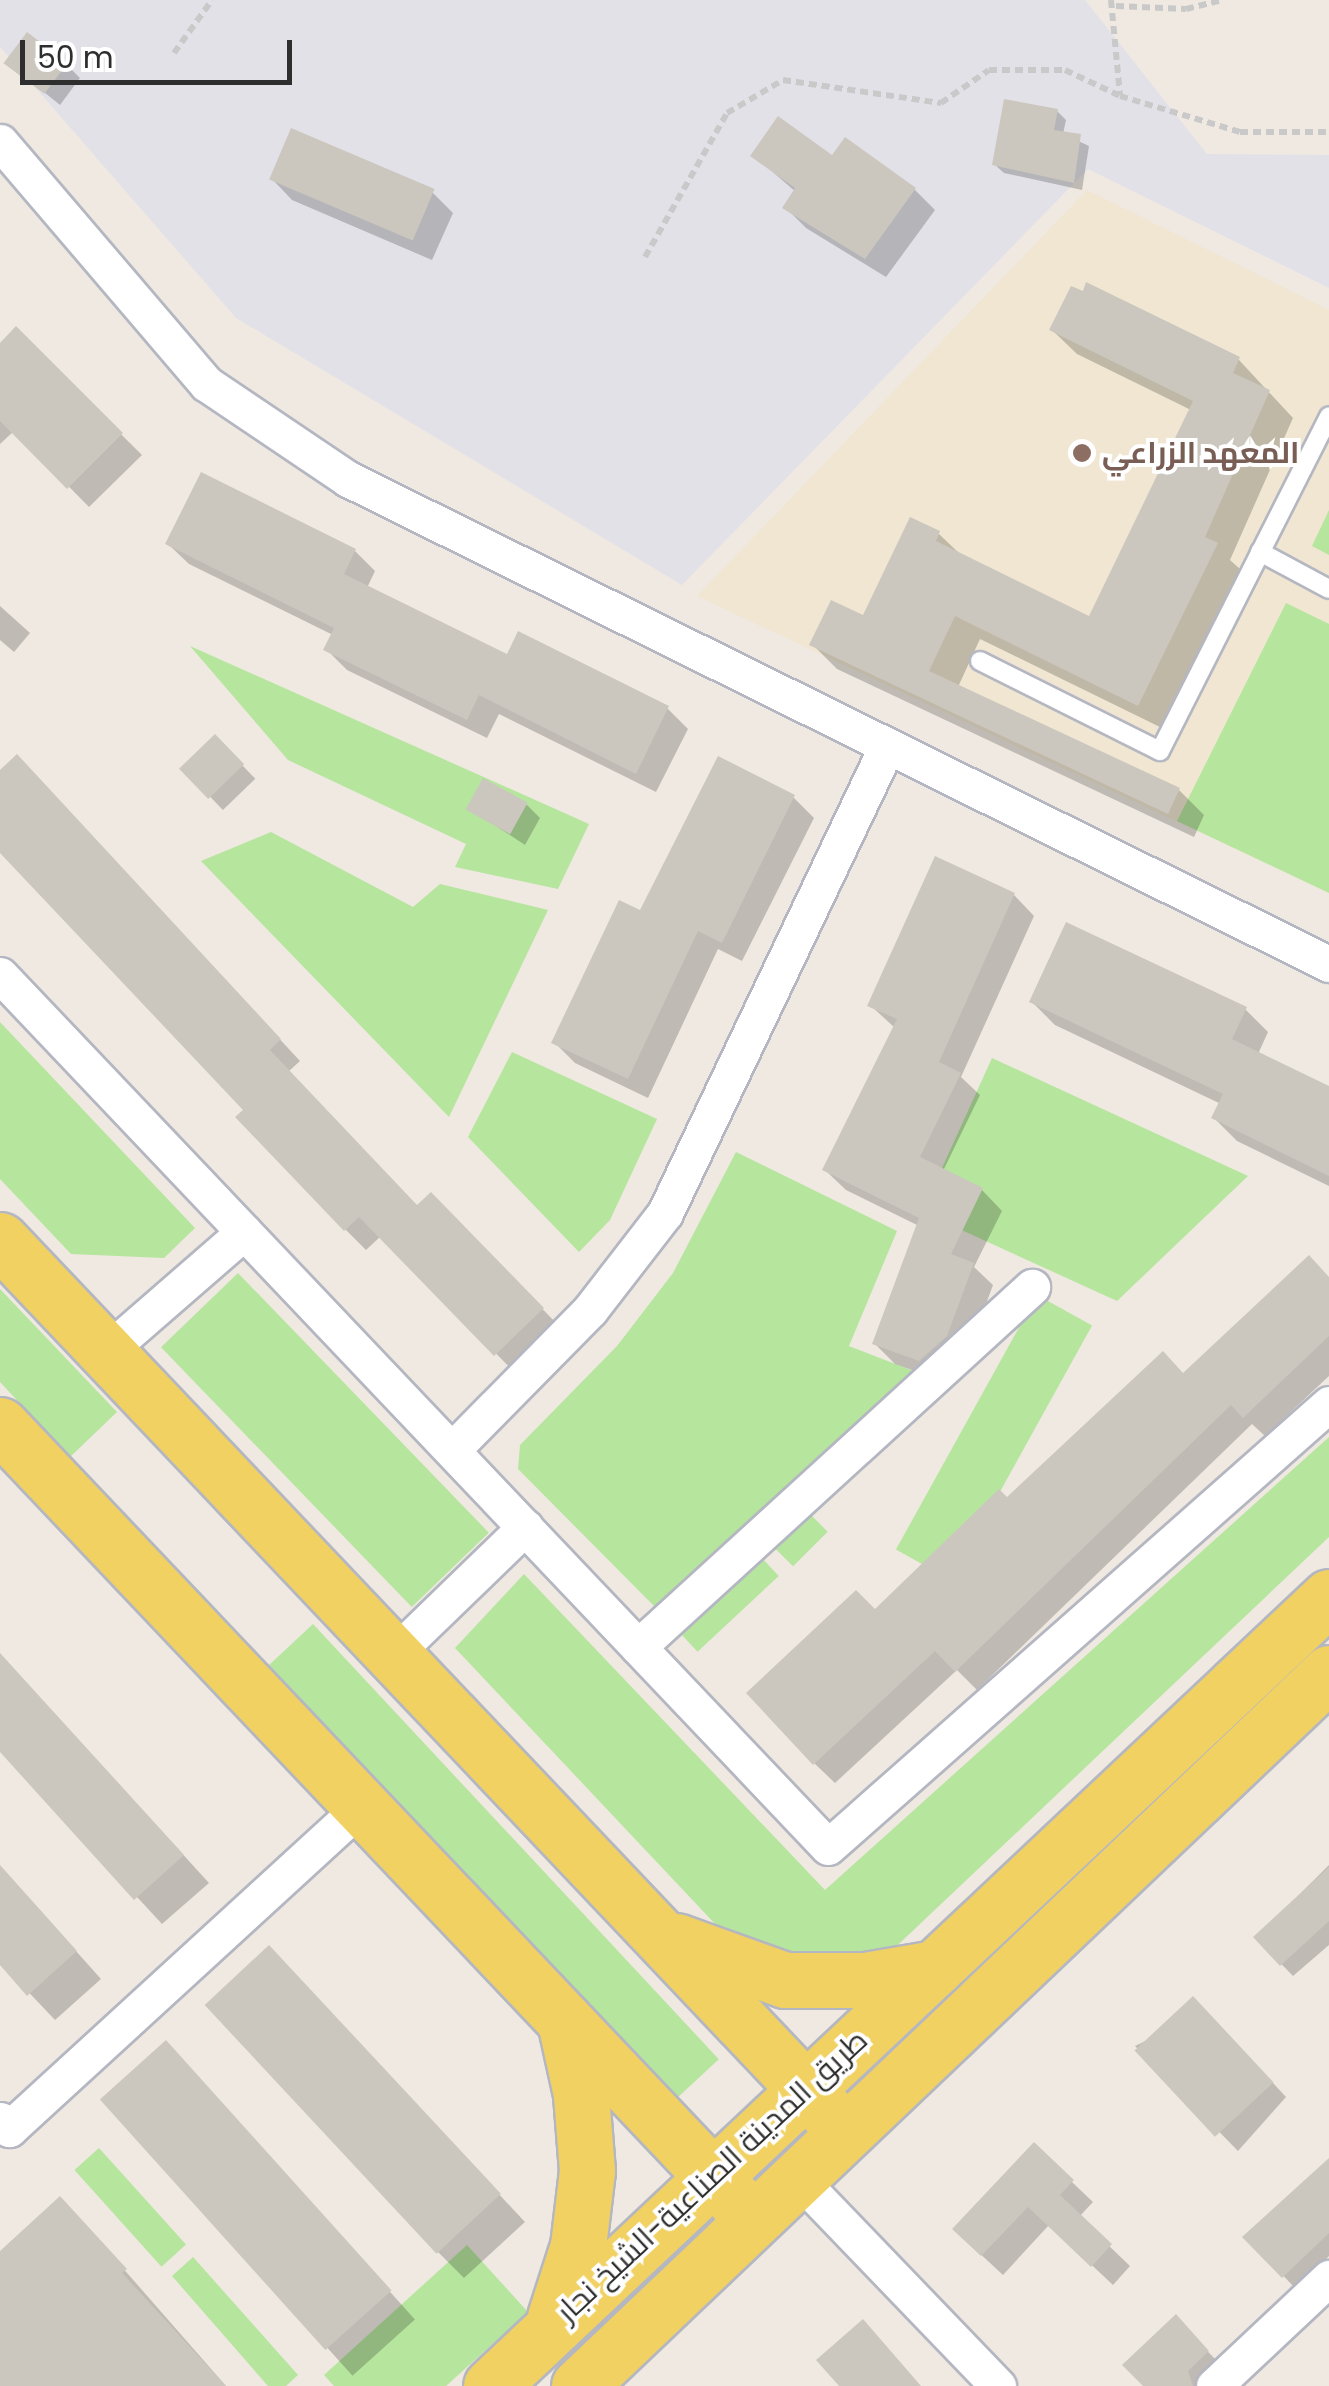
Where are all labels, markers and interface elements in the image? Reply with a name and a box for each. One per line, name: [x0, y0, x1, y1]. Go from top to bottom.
scale bar: [25, 20, 298, 82]
text: 50 m: [37, 36, 114, 79]
place label: المعهد الزراعي: [1102, 435, 1299, 471]
marker: المعهد الزراعي: [1071, 442, 1093, 464]
street label: طريق المدينة الصناعية-الشيخ نجار: [549, 2022, 875, 2330]

